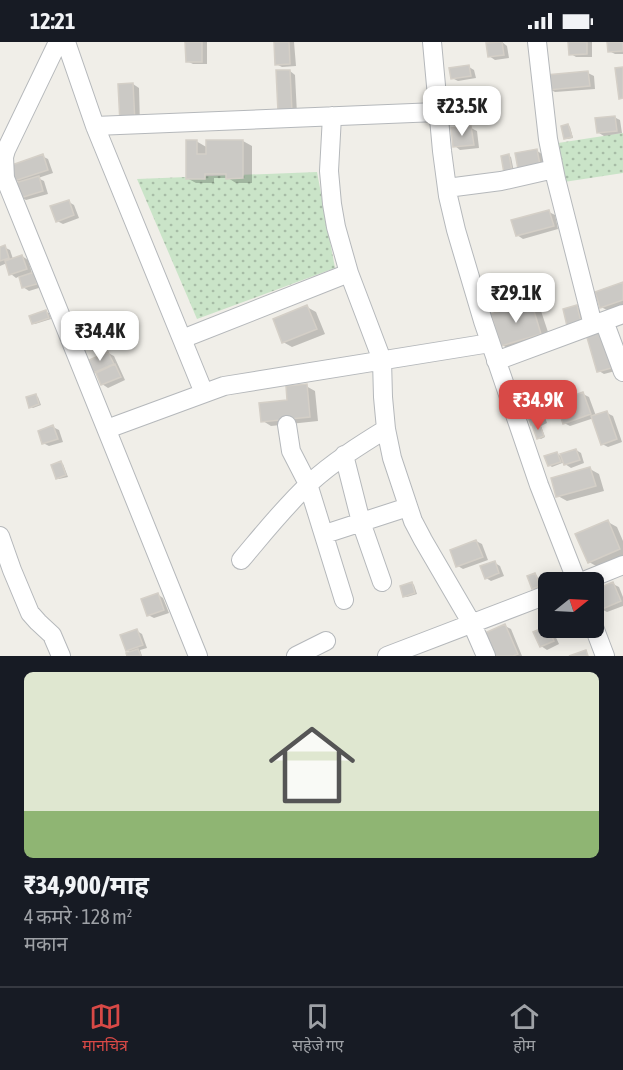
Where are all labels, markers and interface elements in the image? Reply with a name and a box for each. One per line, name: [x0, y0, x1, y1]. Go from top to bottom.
text: 12:21: [30, 8, 75, 34]
pin: ₹23.5K: [413, 86, 511, 137]
text: ₹23.5K: [437, 94, 487, 117]
pin: ₹29.1K: [467, 273, 565, 324]
text: ₹29.1K: [491, 281, 541, 304]
pin: ₹34.4K: [51, 311, 149, 362]
text: ₹34.4K: [75, 319, 125, 342]
pin: ₹34.9K: [489, 380, 587, 431]
text: ₹34.9K: [513, 388, 563, 411]
north arrow: [538, 572, 604, 638]
map controls: [538, 572, 604, 638]
icon: home: [258, 711, 366, 819]
text: ₹34,900/माह: [24, 870, 149, 900]
text: 4 कमरे · 128 m²: [24, 905, 132, 928]
text: मकान: [24, 932, 68, 955]
tab: मानचित्र: [82, 1000, 128, 1058]
tab: सहेजे गए: [292, 1000, 343, 1058]
tab: होम: [508, 1000, 541, 1058]

